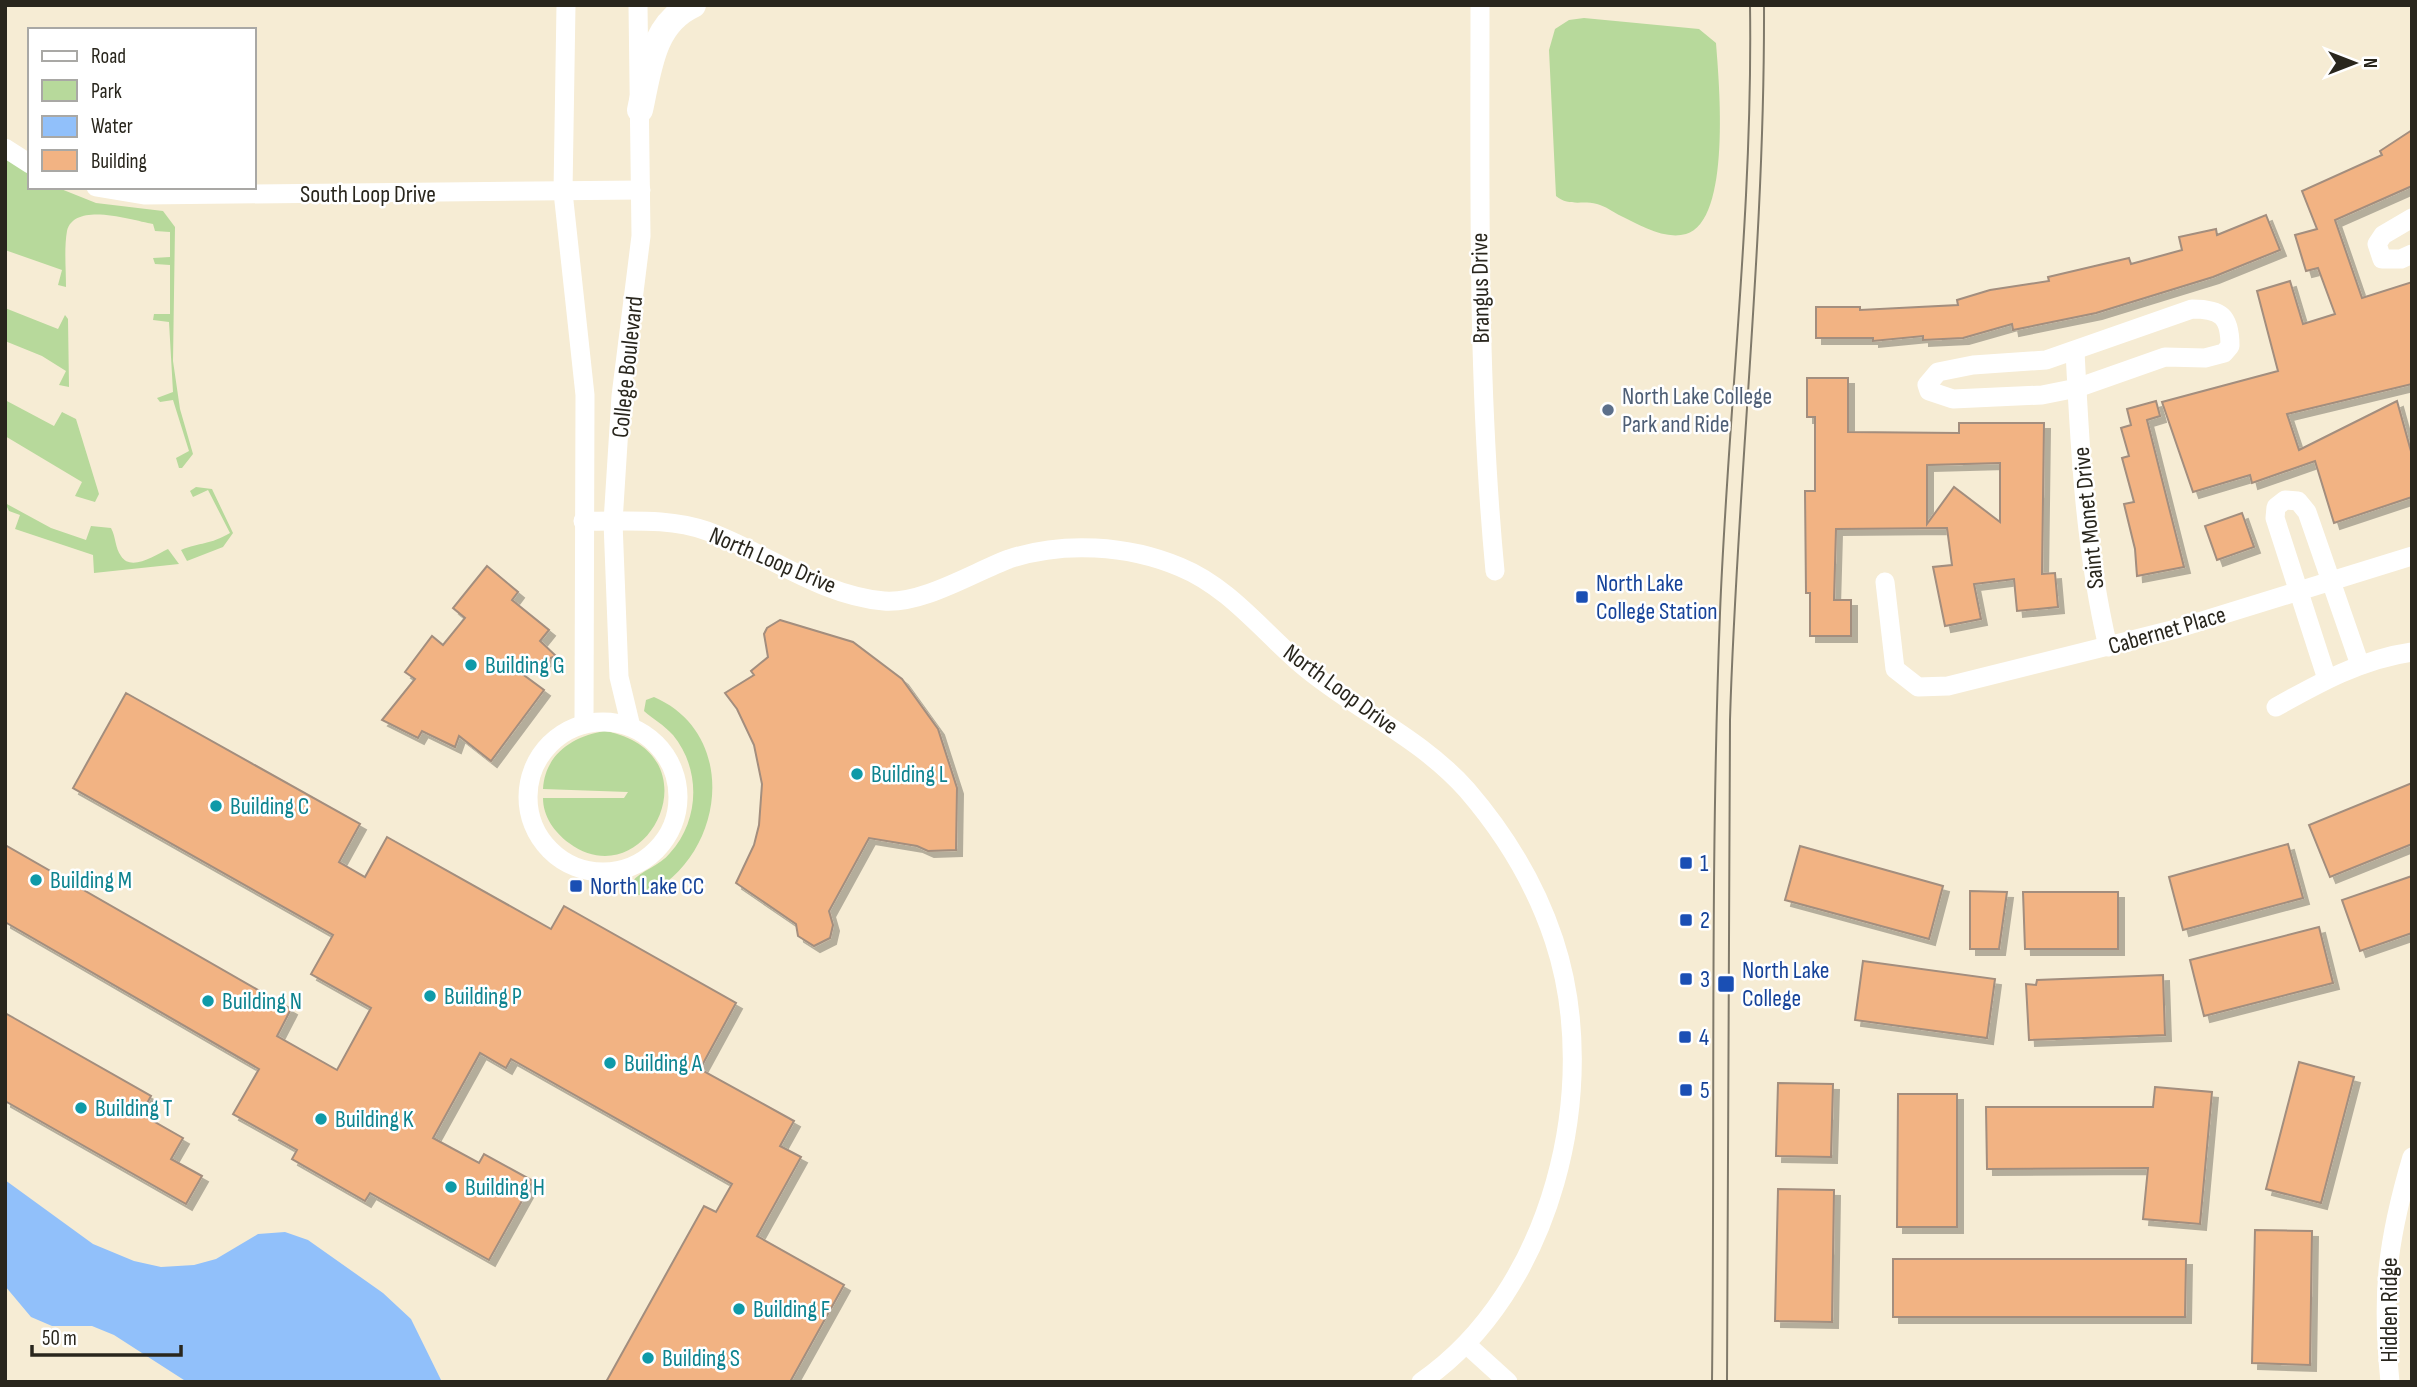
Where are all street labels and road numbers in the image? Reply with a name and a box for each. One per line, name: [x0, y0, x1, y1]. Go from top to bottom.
street label: South Loop Drive: [300, 180, 436, 209]
street label: Brangus Drive: [1465, 232, 1496, 344]
street label: College Boulevard: [606, 295, 649, 439]
street label: Saint Monet Drive: [2067, 445, 2110, 590]
street label: North Loop Drive: [705, 521, 841, 600]
street label: Cabernet Place: [2105, 600, 2229, 661]
street label: North Loop Drive: [1278, 638, 1404, 741]
street label: Hidden Ridge: [2375, 1257, 2404, 1363]

